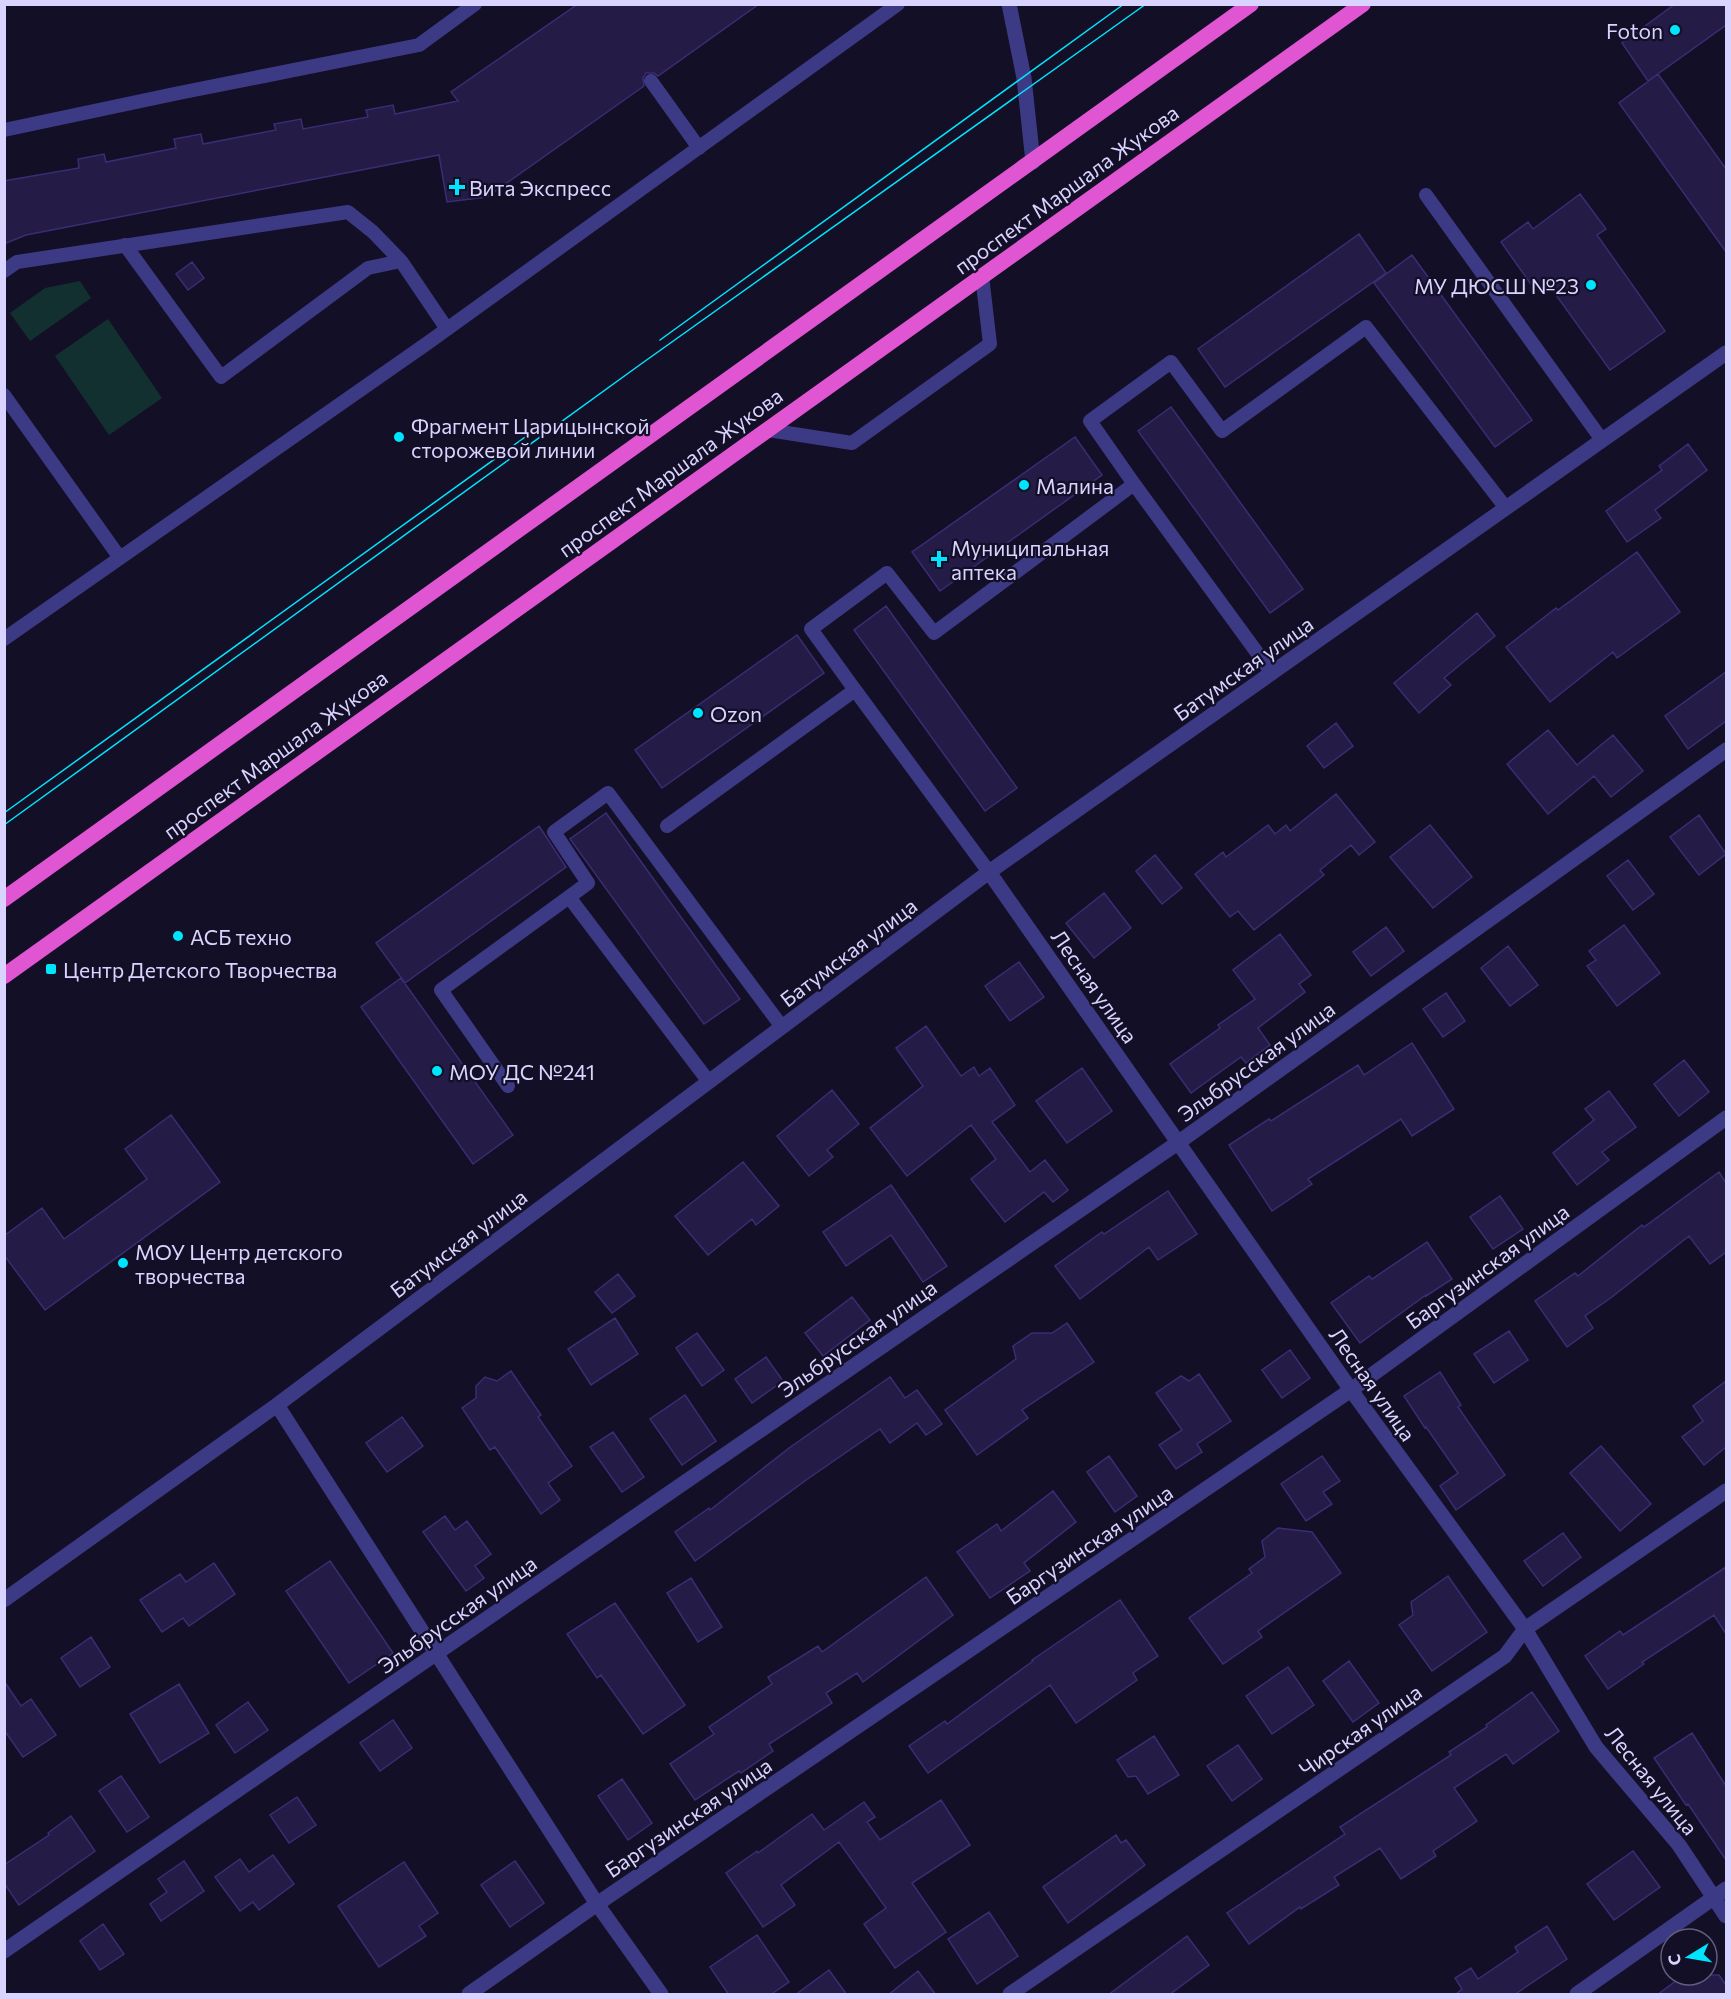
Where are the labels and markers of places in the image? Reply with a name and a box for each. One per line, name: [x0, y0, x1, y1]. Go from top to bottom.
place label: Foton: [1606, 18, 1663, 43]
marker: Foton: [1668, 23, 1682, 37]
place label: Вита Экспресс: [469, 175, 611, 200]
marker: Вита Экспресс: [450, 180, 464, 194]
place label: МУ ДЮСШ №23: [1414, 273, 1579, 298]
marker: МУ ДЮСШ №23: [1584, 278, 1598, 292]
place label: Фрагмент Царицынской сторожевой линии: [411, 413, 649, 462]
marker: Фрагмент Царицынской сторожевой линии: [392, 430, 406, 444]
place label: Малина: [1036, 473, 1114, 498]
marker: Малина: [1017, 478, 1031, 492]
place label: Муниципальная аптека: [951, 535, 1109, 584]
marker: Муниципальная аптека: [932, 552, 946, 566]
place label: Ozon: [710, 701, 762, 726]
marker: Ozon: [691, 706, 705, 720]
place label: АСБ техно: [190, 924, 292, 949]
marker: АСБ техно: [171, 929, 185, 943]
place label: Центр Детского Творчества: [63, 957, 337, 982]
marker: Центр Детского Творчества: [44, 962, 58, 976]
place label: МОУ ДС №241: [449, 1059, 595, 1084]
marker: МОУ ДС №241: [430, 1064, 444, 1078]
place label: МОУ Центр детского творчества: [135, 1239, 343, 1288]
marker: МОУ Центр детского творчества: [116, 1256, 130, 1270]

